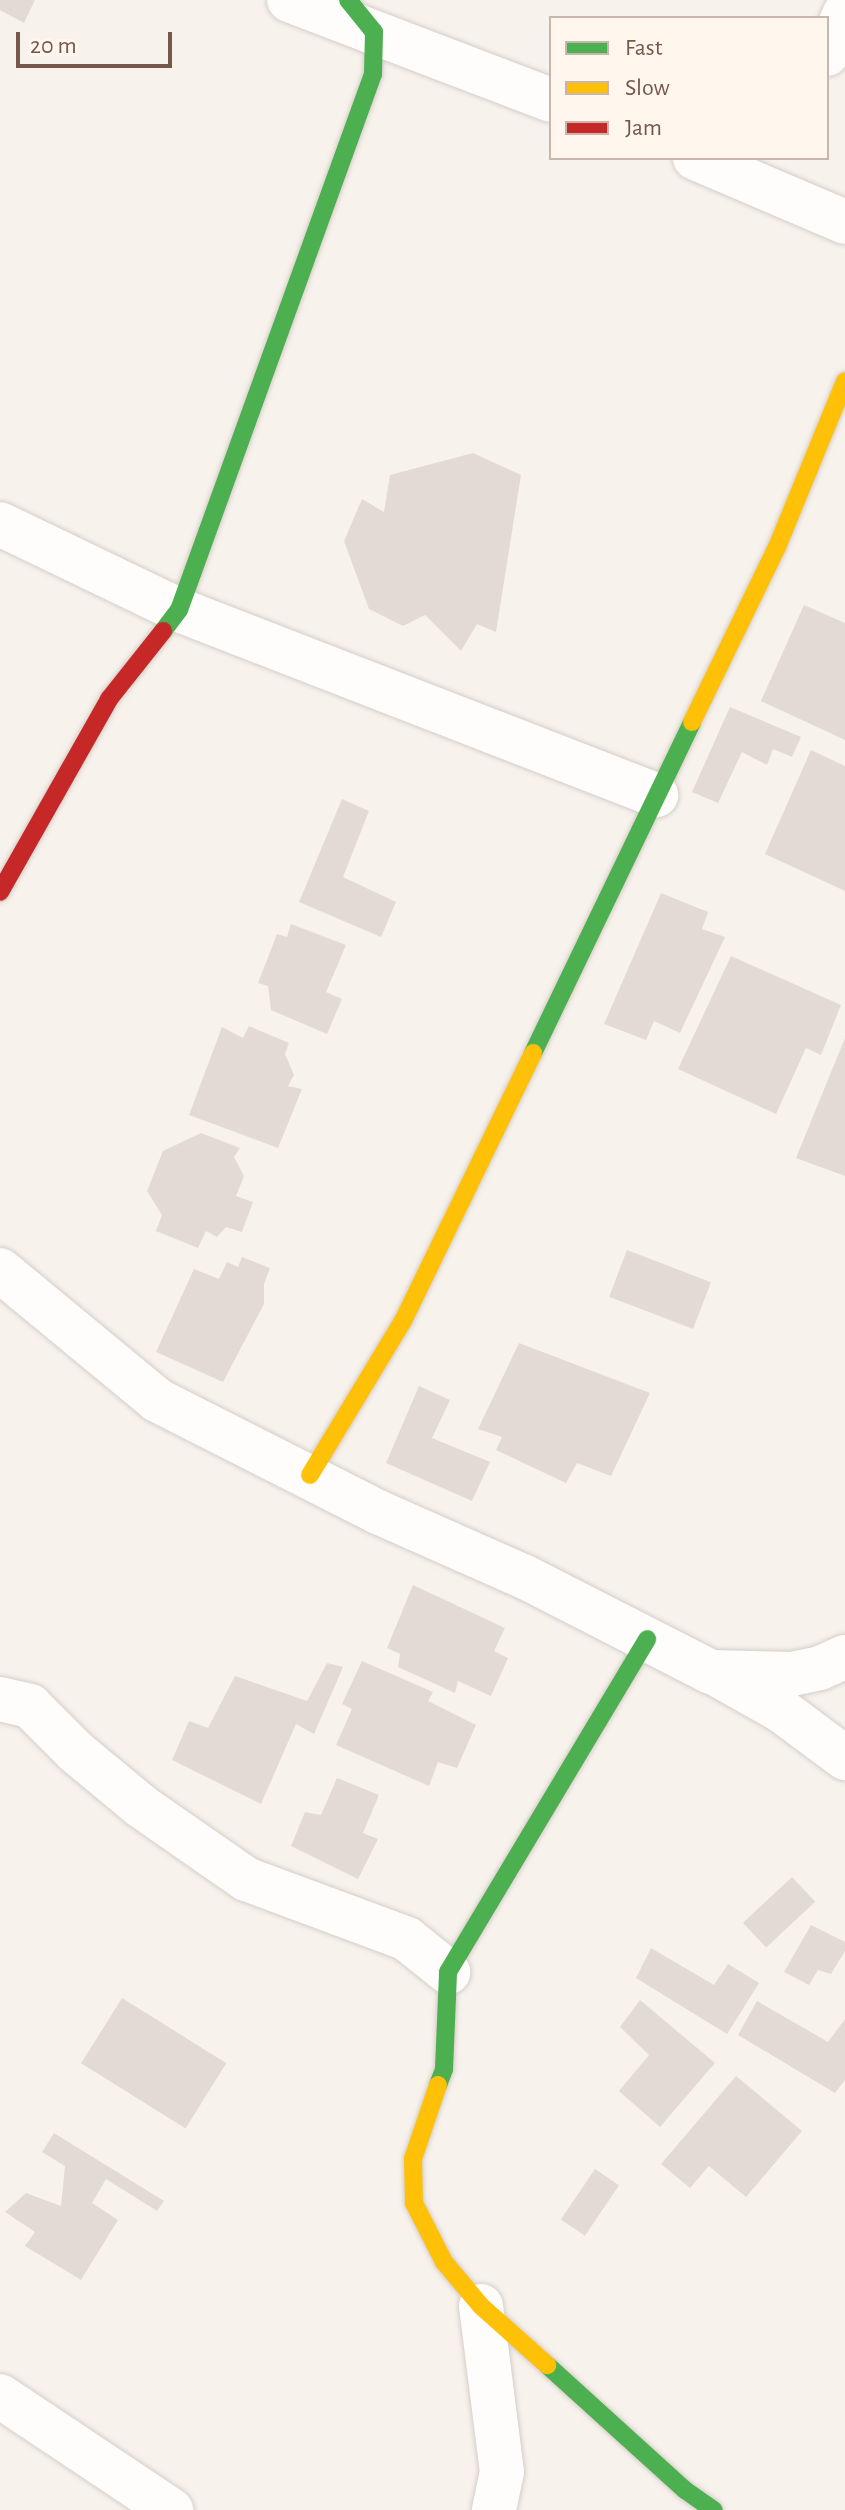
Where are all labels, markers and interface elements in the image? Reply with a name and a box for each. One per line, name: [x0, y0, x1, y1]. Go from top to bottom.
scale bar: [20, 16, 176, 66]
legend: [549, 16, 829, 160]
text: 20 m: [30, 34, 77, 58]
text: Fast: [625, 36, 662, 60]
text: Slow: [625, 76, 670, 100]
text: Jam: [625, 116, 662, 140]

